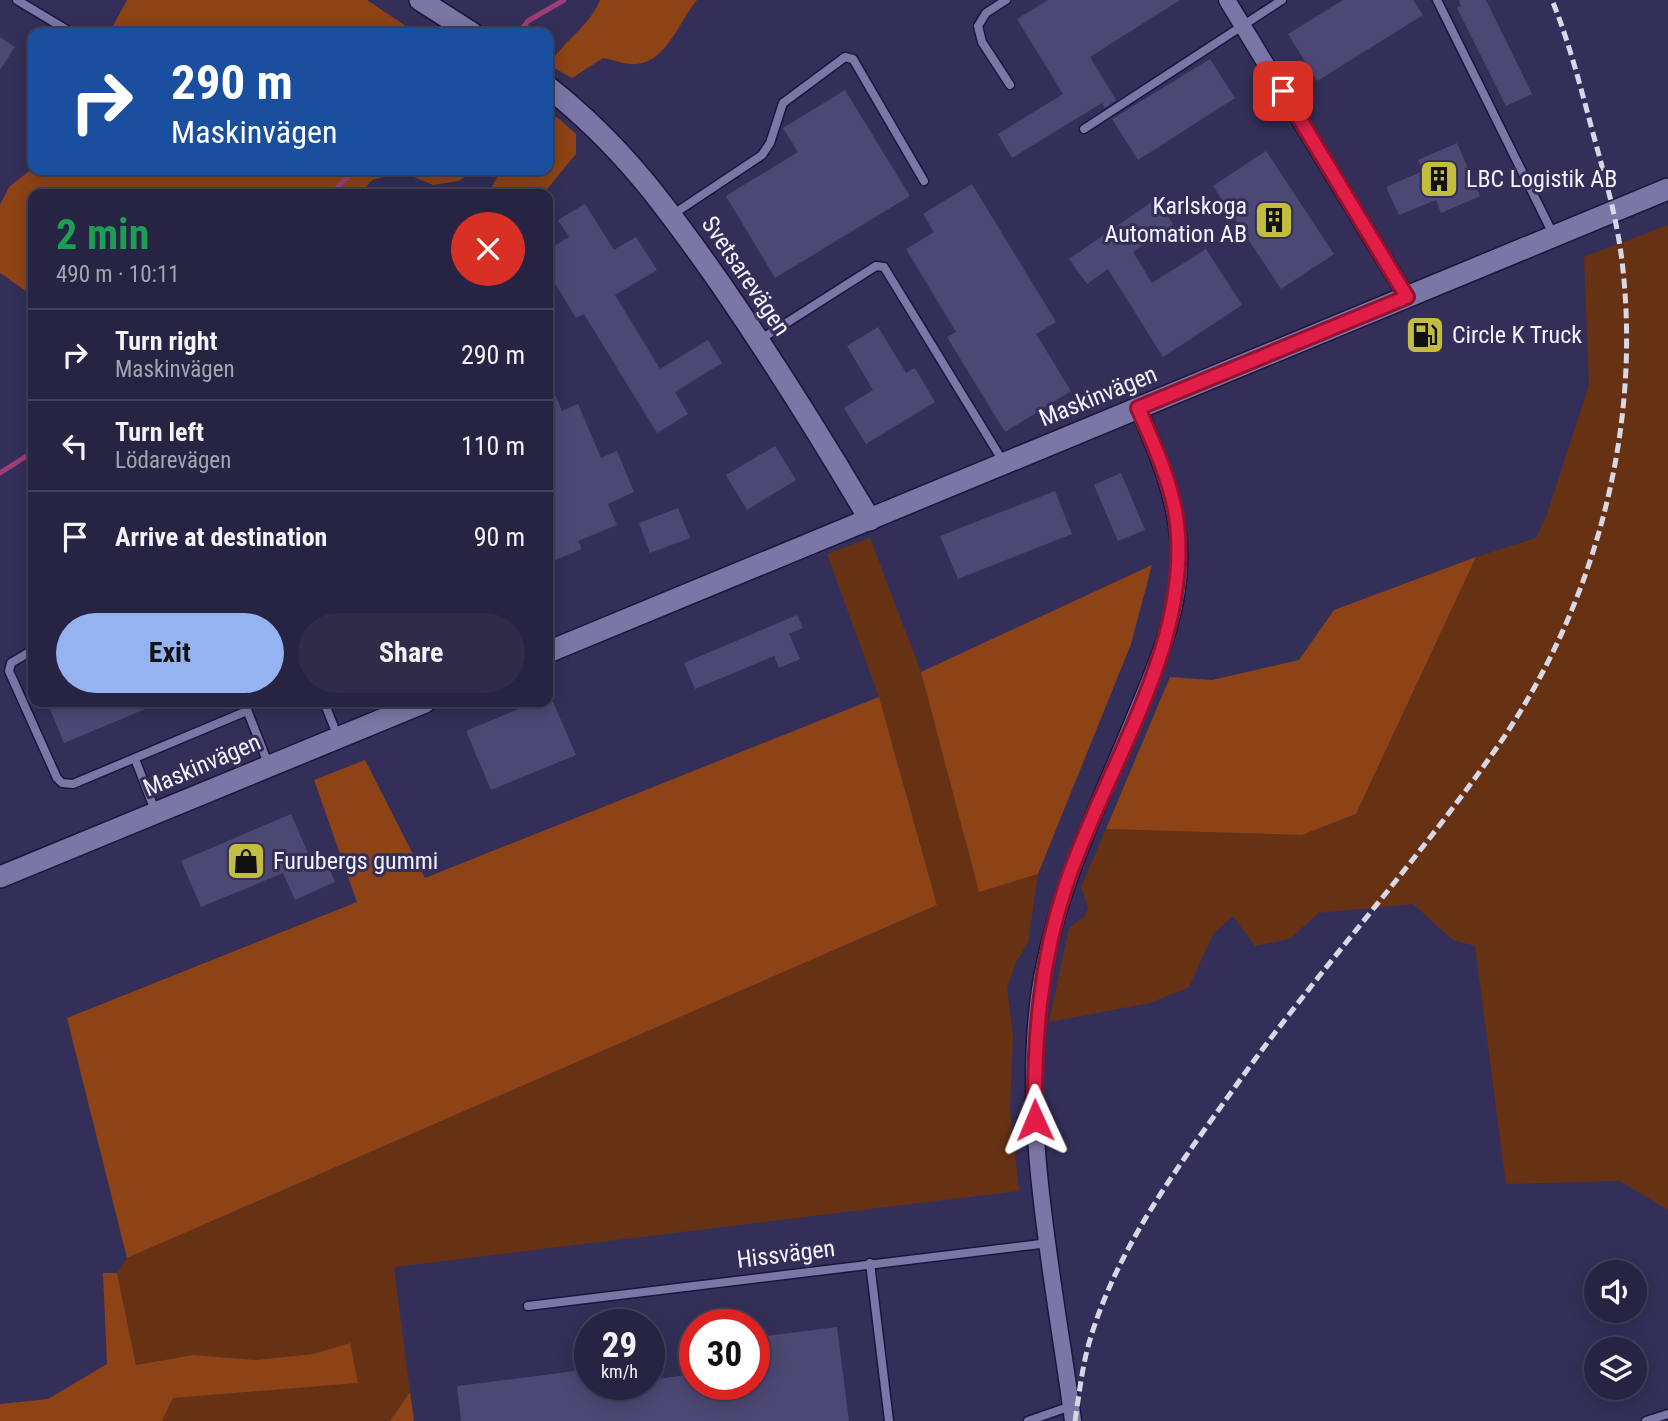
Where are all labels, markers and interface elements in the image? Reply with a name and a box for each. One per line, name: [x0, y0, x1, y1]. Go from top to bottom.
text: 290 m: [171, 54, 293, 111]
icon: right: [56, 56, 147, 147]
pin: [1253, 61, 1313, 121]
icon: arrive: [1264, 72, 1302, 110]
text: Maskinvägen: [171, 113, 337, 151]
building icon: LBC Logistik AB: [1418, 158, 1460, 200]
place label: LBC Logistik AB: [1466, 165, 1617, 193]
place label: Karlskoga Automation AB: [1104, 192, 1247, 248]
building icon: Karlskoga Automation AB: [1253, 199, 1295, 241]
text: 2 min: [56, 210, 149, 259]
street label: Svetsarevägen: [696, 211, 796, 341]
button: close: [451, 212, 525, 286]
text: 490 m · 10:11: [56, 261, 180, 288]
fuel station icon: Circle K Truck: [1404, 314, 1446, 356]
place label: Circle K Truck: [1452, 321, 1582, 349]
text: Turn right: [115, 326, 217, 356]
icon: right: [56, 336, 94, 374]
text: 290 m: [461, 340, 525, 370]
text: Maskinvägen: [115, 356, 235, 383]
street label: Maskinvägen: [1035, 360, 1161, 432]
text: Turn left: [115, 417, 204, 447]
icon: left: [56, 427, 94, 465]
text: 110 m: [461, 431, 525, 461]
text: Lödarevägen: [115, 447, 231, 474]
icon: arrive: [56, 518, 94, 556]
text: Arrive at destination: [115, 522, 327, 552]
text: 90 m: [474, 522, 525, 552]
button: Exit: [56, 613, 284, 693]
button: Share: [298, 613, 525, 693]
street label: Maskinvägen: [139, 728, 265, 802]
shop icon: Furubergs gummi: [225, 840, 267, 882]
place label: Furubergs gummi: [273, 847, 438, 875]
position arrow: [998, 1083, 1072, 1157]
street label: Hissvägen: [735, 1234, 837, 1274]
map controls: [1584, 1260, 1647, 1400]
button: sound: [1584, 1260, 1647, 1323]
speed limit sign: 30: [679, 1309, 770, 1400]
text: 29: [602, 1325, 637, 1366]
button: layers: [1584, 1337, 1647, 1400]
text: km/h: [601, 1361, 638, 1382]

